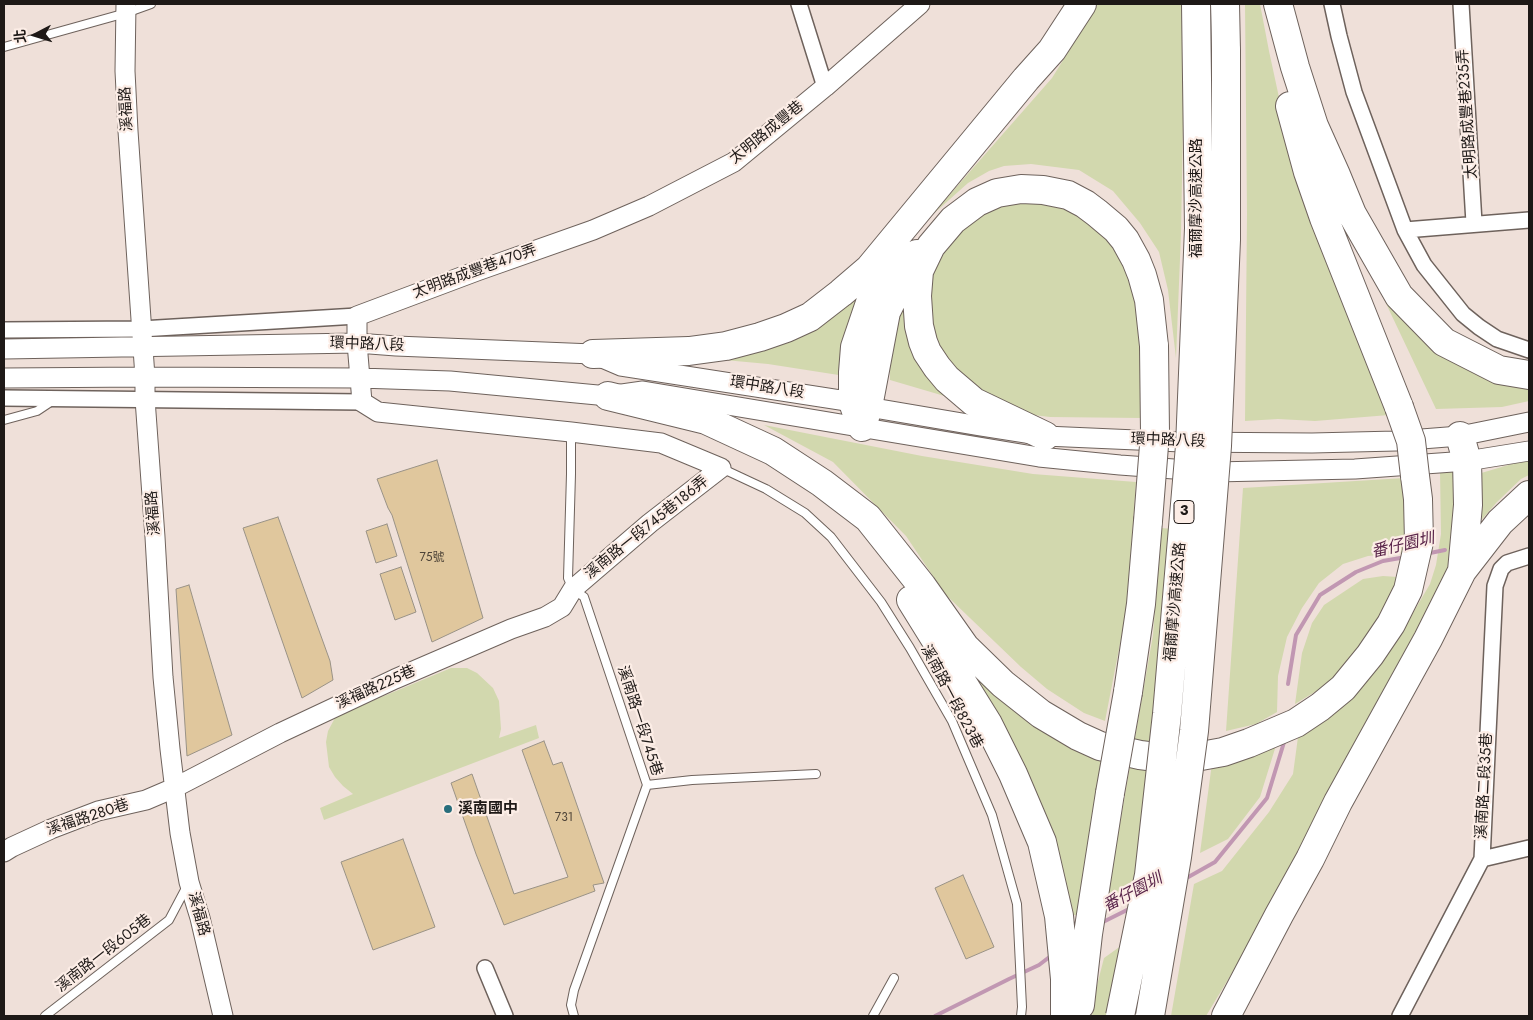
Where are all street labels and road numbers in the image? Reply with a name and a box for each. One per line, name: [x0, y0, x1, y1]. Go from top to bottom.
street label: 太明路成豐巷235弄: [1454, 48, 1482, 180]
street label: 溪福路: [117, 86, 137, 132]
street label: 太明路成豐巷: [726, 98, 808, 168]
street label: 福爾摩沙高速公路: [1188, 138, 1206, 258]
street label: 太明路成豐巷470弄: [411, 241, 539, 303]
street label: 環中路八段: [329, 335, 405, 355]
street label: 環中路八段: [729, 373, 805, 403]
street label: 環中路八段: [1130, 431, 1206, 451]
street label: 溪南路一段745巷186弄: [582, 473, 712, 583]
street label: 溪福路: [143, 490, 165, 536]
road number: 3: [1174, 501, 1194, 524]
street label: 福爾摩沙高速公路: [1162, 541, 1190, 663]
street label: 溪南路一段823巷: [916, 642, 986, 752]
street label: 溪福路225巷: [333, 662, 419, 714]
street label: 溪南路一段745巷: [613, 663, 665, 779]
street label: 溪南路二段35巷: [1473, 732, 1497, 840]
street label: 溪福路280巷: [44, 796, 132, 840]
street label: 溪福路: [183, 890, 213, 938]
street label: 溪南路一段605巷: [53, 911, 155, 997]

